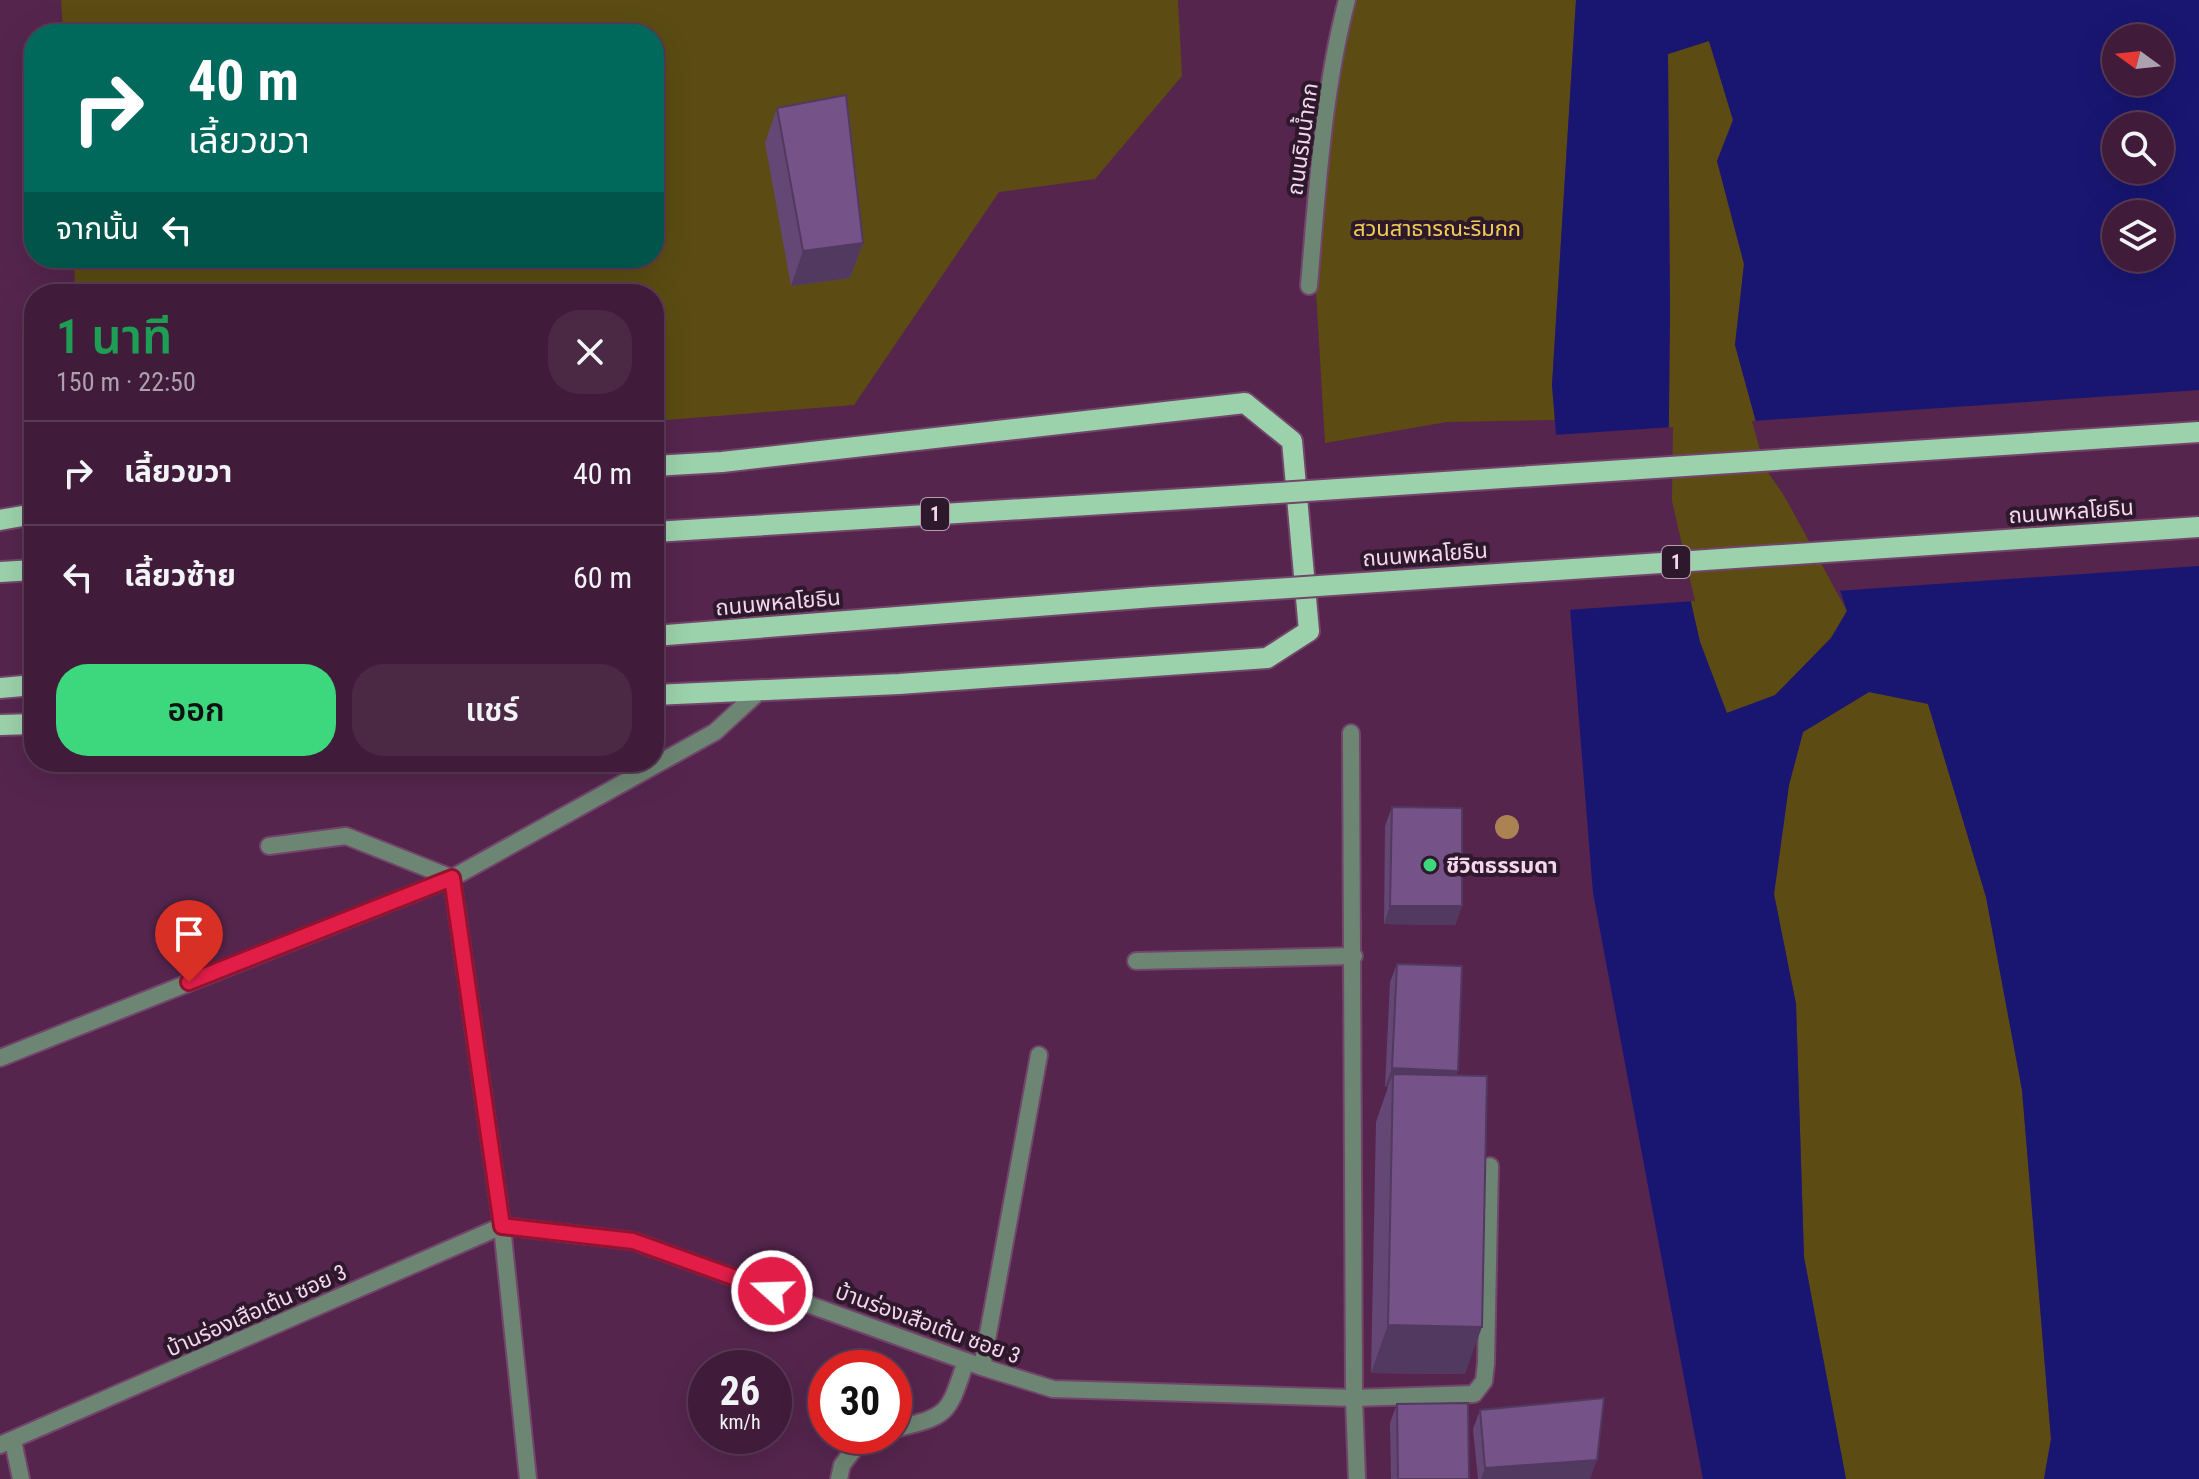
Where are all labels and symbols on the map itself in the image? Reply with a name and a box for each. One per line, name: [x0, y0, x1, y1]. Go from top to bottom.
north arrow: [2102, 24, 2174, 96]
street label: ถนนริมน้ำกก: [1279, 81, 1323, 197]
park label: สวนสาธารณะริมกก: [1353, 216, 1521, 241]
street label: ถนนพหลโยธิน: [2008, 495, 2135, 528]
road number: 1: [921, 498, 949, 530]
street label: ถนนพหลโยธิน: [1362, 538, 1489, 571]
road number: 1: [1662, 546, 1690, 578]
street label: ถนนพหลโยธิน: [714, 585, 842, 620]
place label: ชีวิตธรรมดา: [1446, 853, 1558, 878]
marker: ชีวิตธรรมดา: [1421, 856, 1439, 874]
pin: [155, 900, 223, 982]
position arrow: [730, 1249, 814, 1333]
street label: บ้านร่องเสือเต้น ซอย 3: [162, 1259, 350, 1362]
street label: บ้านร่องเสือเต้น ซอย 3: [832, 1278, 1024, 1369]
speed limit sign: 30: [808, 1350, 912, 1454]

